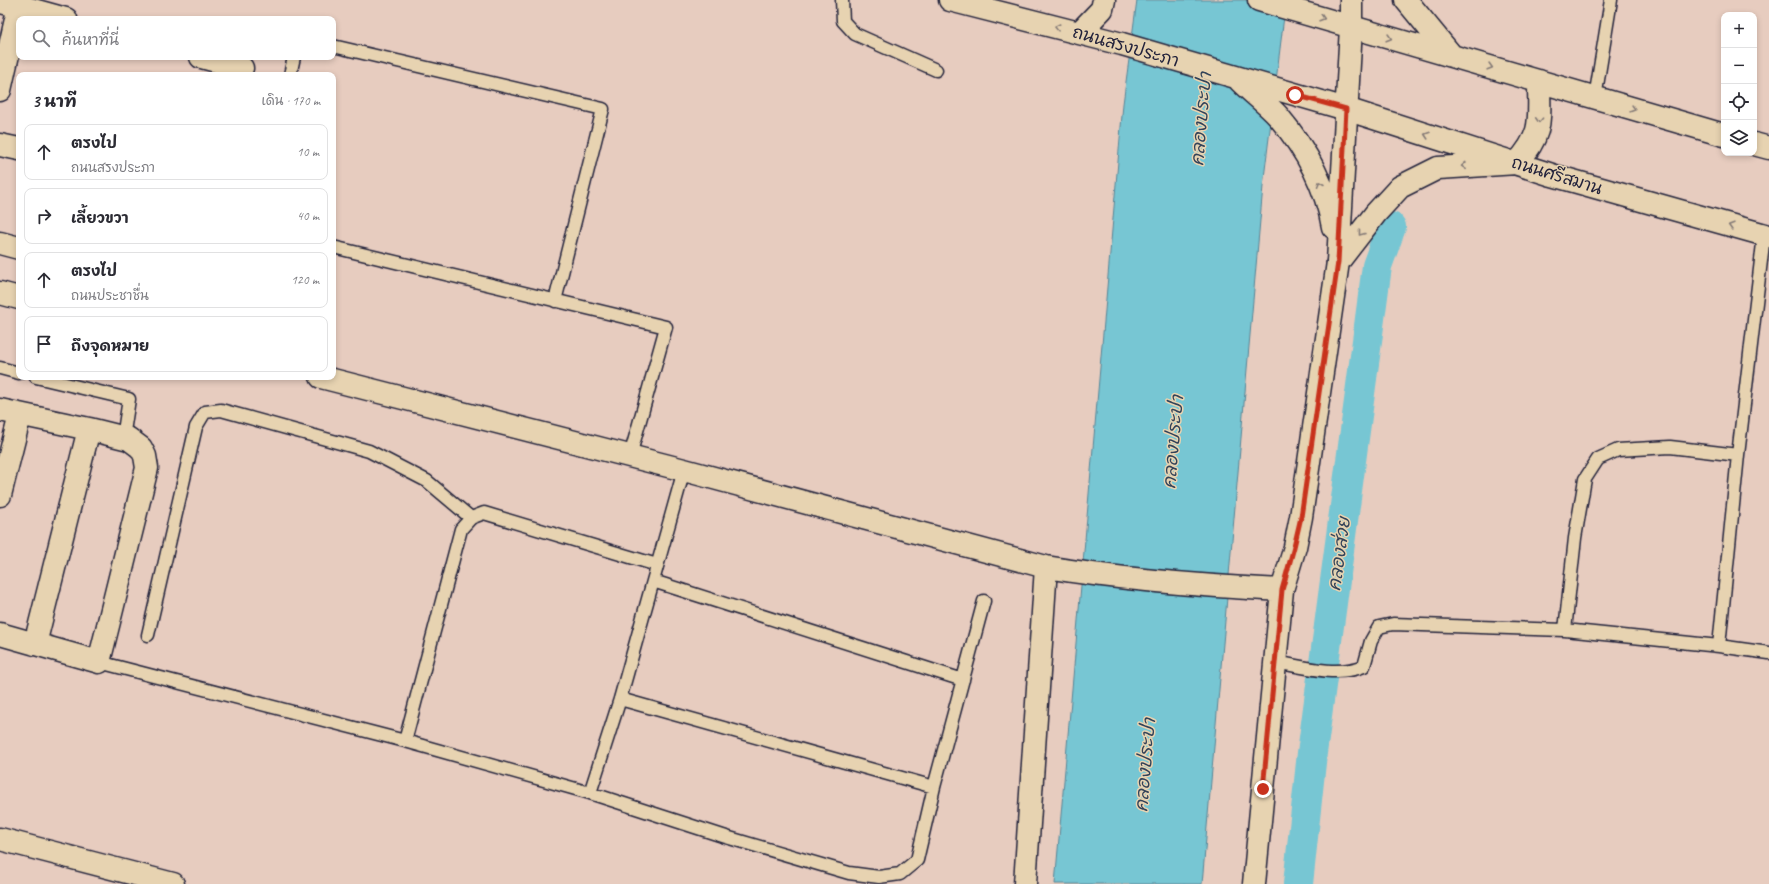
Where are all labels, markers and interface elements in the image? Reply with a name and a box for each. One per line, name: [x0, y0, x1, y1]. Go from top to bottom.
map controls: [1721, 12, 1757, 156]
button: +: [1721, 12, 1757, 48]
one-way arrow: [1318, 13, 1325, 22]
search box: [16, 16, 336, 60]
street label: ถนนสรงประภา: [1070, 21, 1182, 72]
one-way arrow: [1054, 23, 1060, 31]
icon: search: [30, 27, 52, 49]
text: ค้นหาที่นี่: [62, 31, 119, 50]
one-way arrow: [1385, 33, 1392, 42]
button: −: [1721, 48, 1757, 84]
one-way arrow: [1486, 62, 1493, 71]
water label: คลองประปา: [1186, 70, 1216, 167]
button: locate: [1721, 84, 1757, 120]
route start: [1286, 86, 1304, 104]
text: 3 นาที: [32, 91, 77, 112]
text: เดิน · 170 m: [262, 93, 320, 109]
one-way arrow: [1629, 104, 1636, 112]
one-way arrow: [1534, 117, 1543, 123]
button: layers: [1721, 120, 1757, 156]
one-way arrow: [1423, 131, 1430, 140]
text: ตรงไป: [71, 134, 117, 153]
icon: ahead: [33, 141, 55, 163]
text: 10 m: [297, 144, 319, 160]
street label: ถนนศรีสมาน: [1509, 152, 1605, 199]
text: ถนนสรงประภา: [71, 160, 155, 176]
one-way arrow: [1461, 162, 1467, 171]
one-way arrow: [1317, 180, 1325, 188]
icon: right: [33, 205, 55, 227]
text: 40 m: [297, 208, 319, 224]
text: เลี้ยวขวา: [71, 209, 129, 228]
one-way arrow: [1728, 222, 1735, 231]
one-way arrow: [1358, 229, 1365, 236]
text: ตรงไป: [71, 262, 117, 281]
icon: ahead: [33, 269, 55, 291]
text: 120 m: [291, 272, 319, 288]
text: ถนนประชาชื่น: [71, 288, 149, 304]
icon: arrive: [33, 333, 55, 355]
text: ถึงจุดหมาย: [71, 337, 149, 356]
water label: คลองประปา: [1158, 393, 1188, 490]
water label: คลองส่วย: [1322, 514, 1355, 592]
water label: คลองประปา: [1130, 716, 1160, 813]
route end: [1254, 780, 1272, 798]

